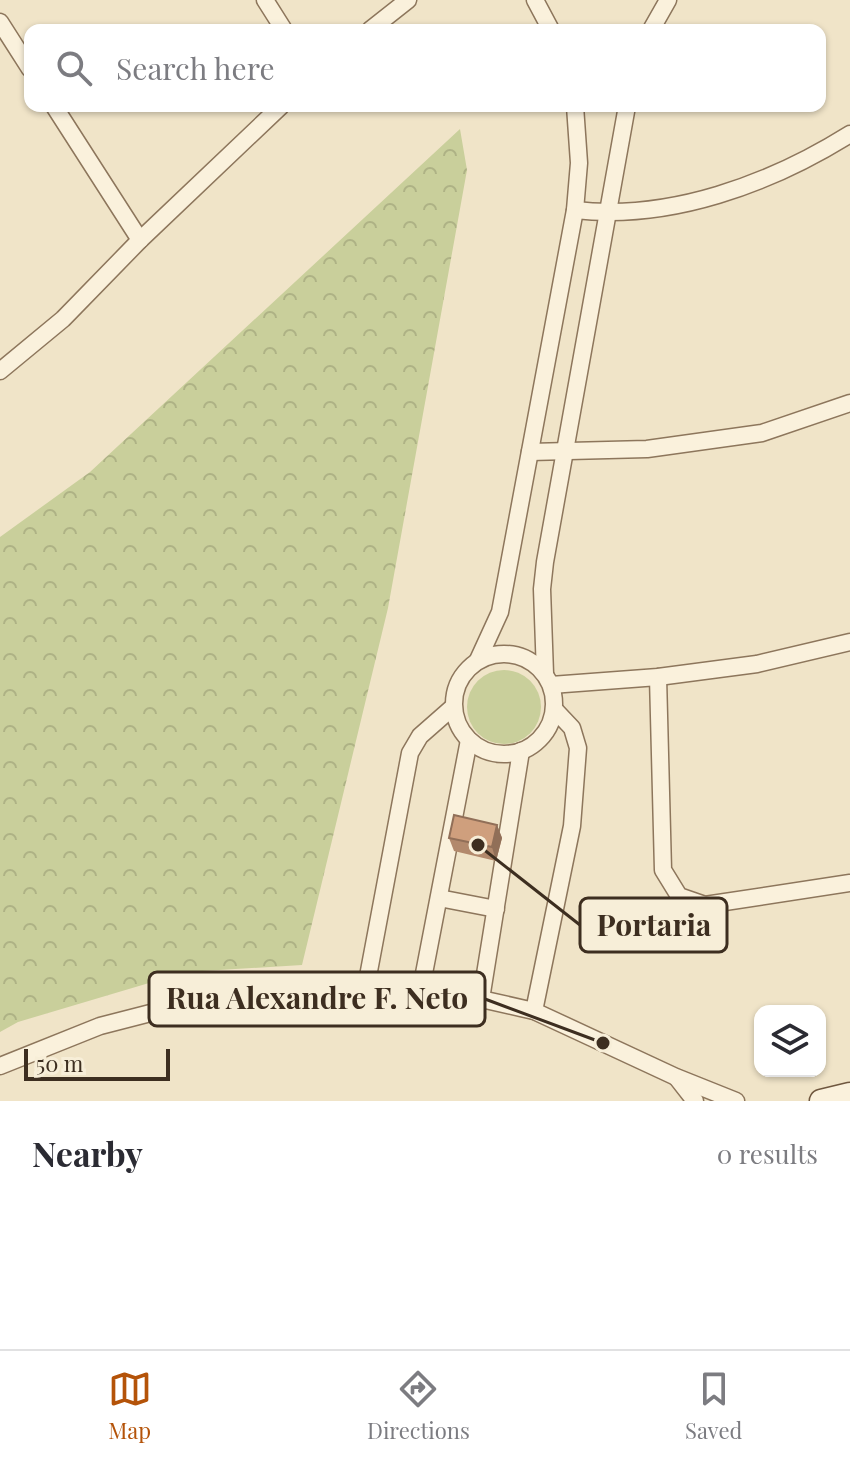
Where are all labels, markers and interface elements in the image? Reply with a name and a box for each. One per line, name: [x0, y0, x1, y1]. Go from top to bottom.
search box: [24, 24, 826, 112]
icon: search: [52, 46, 96, 90]
text: Search here: [116, 48, 275, 88]
callout: Portaria: [580, 898, 727, 952]
text: Portaria: [597, 904, 712, 944]
callout: Rua Alexandre F. Neto: [149, 972, 485, 1026]
text: Rua Alexandre F. Neto: [166, 977, 468, 1017]
map controls: [754, 1005, 826, 1077]
button: layers: [754, 1005, 826, 1077]
scale bar: [24, 1045, 170, 1081]
text: 50 m: [36, 1048, 83, 1078]
text: Nearby: [32, 1130, 143, 1176]
text: 0 results: [717, 1136, 818, 1171]
tab: Map: [108, 1367, 152, 1445]
tab: Directions: [367, 1367, 470, 1445]
tab: Saved: [685, 1367, 742, 1445]

